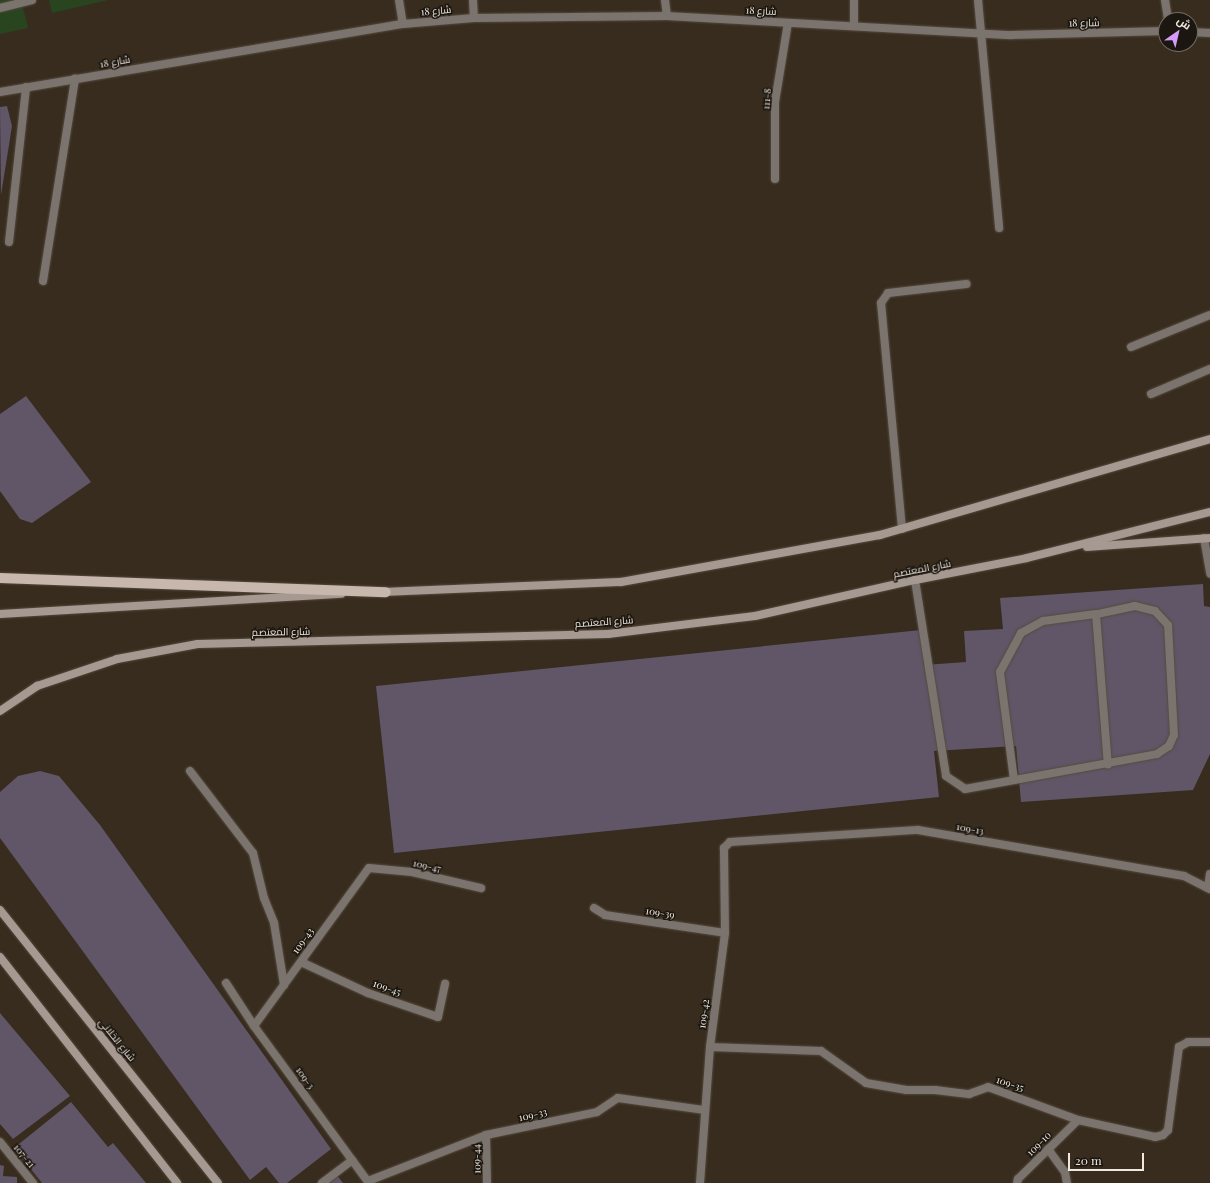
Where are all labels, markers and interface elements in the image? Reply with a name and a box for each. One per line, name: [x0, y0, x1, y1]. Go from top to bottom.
street label: شارع 18: [420, 4, 452, 18]
street label: شارع 18: [745, 4, 777, 18]
north arrow: [1158, 12, 1198, 52]
text: ش: [1174, 12, 1194, 33]
street label: شارع 18: [1069, 17, 1099, 29]
street label: شارع 18: [99, 53, 131, 71]
street label: 111-8: [760, 88, 774, 110]
street label: شارع المعتصم: [892, 558, 952, 580]
street label: شارع المعتصم: [574, 614, 634, 630]
street label: شارع المعتصم: [252, 625, 310, 639]
street label: 109-13: [955, 821, 985, 837]
street label: 109-47: [412, 857, 442, 875]
street label: 109-39: [645, 905, 675, 921]
street label: 109-43: [290, 926, 316, 956]
street label: 109-45: [371, 977, 403, 999]
street label: 109-42: [696, 999, 712, 1029]
street label: شارع الخلاني: [96, 1016, 138, 1064]
street label: 109-3: [293, 1065, 317, 1091]
street label: 109-35: [995, 1074, 1025, 1094]
street label: 109-33: [518, 1106, 548, 1124]
street label: 109-10: [1024, 1129, 1054, 1159]
street label: 107-21: [11, 1142, 37, 1170]
street label: 109-44: [471, 1144, 483, 1174]
scale bar: [1070, 1145, 1146, 1171]
text: 20 m: [1075, 1152, 1102, 1168]

